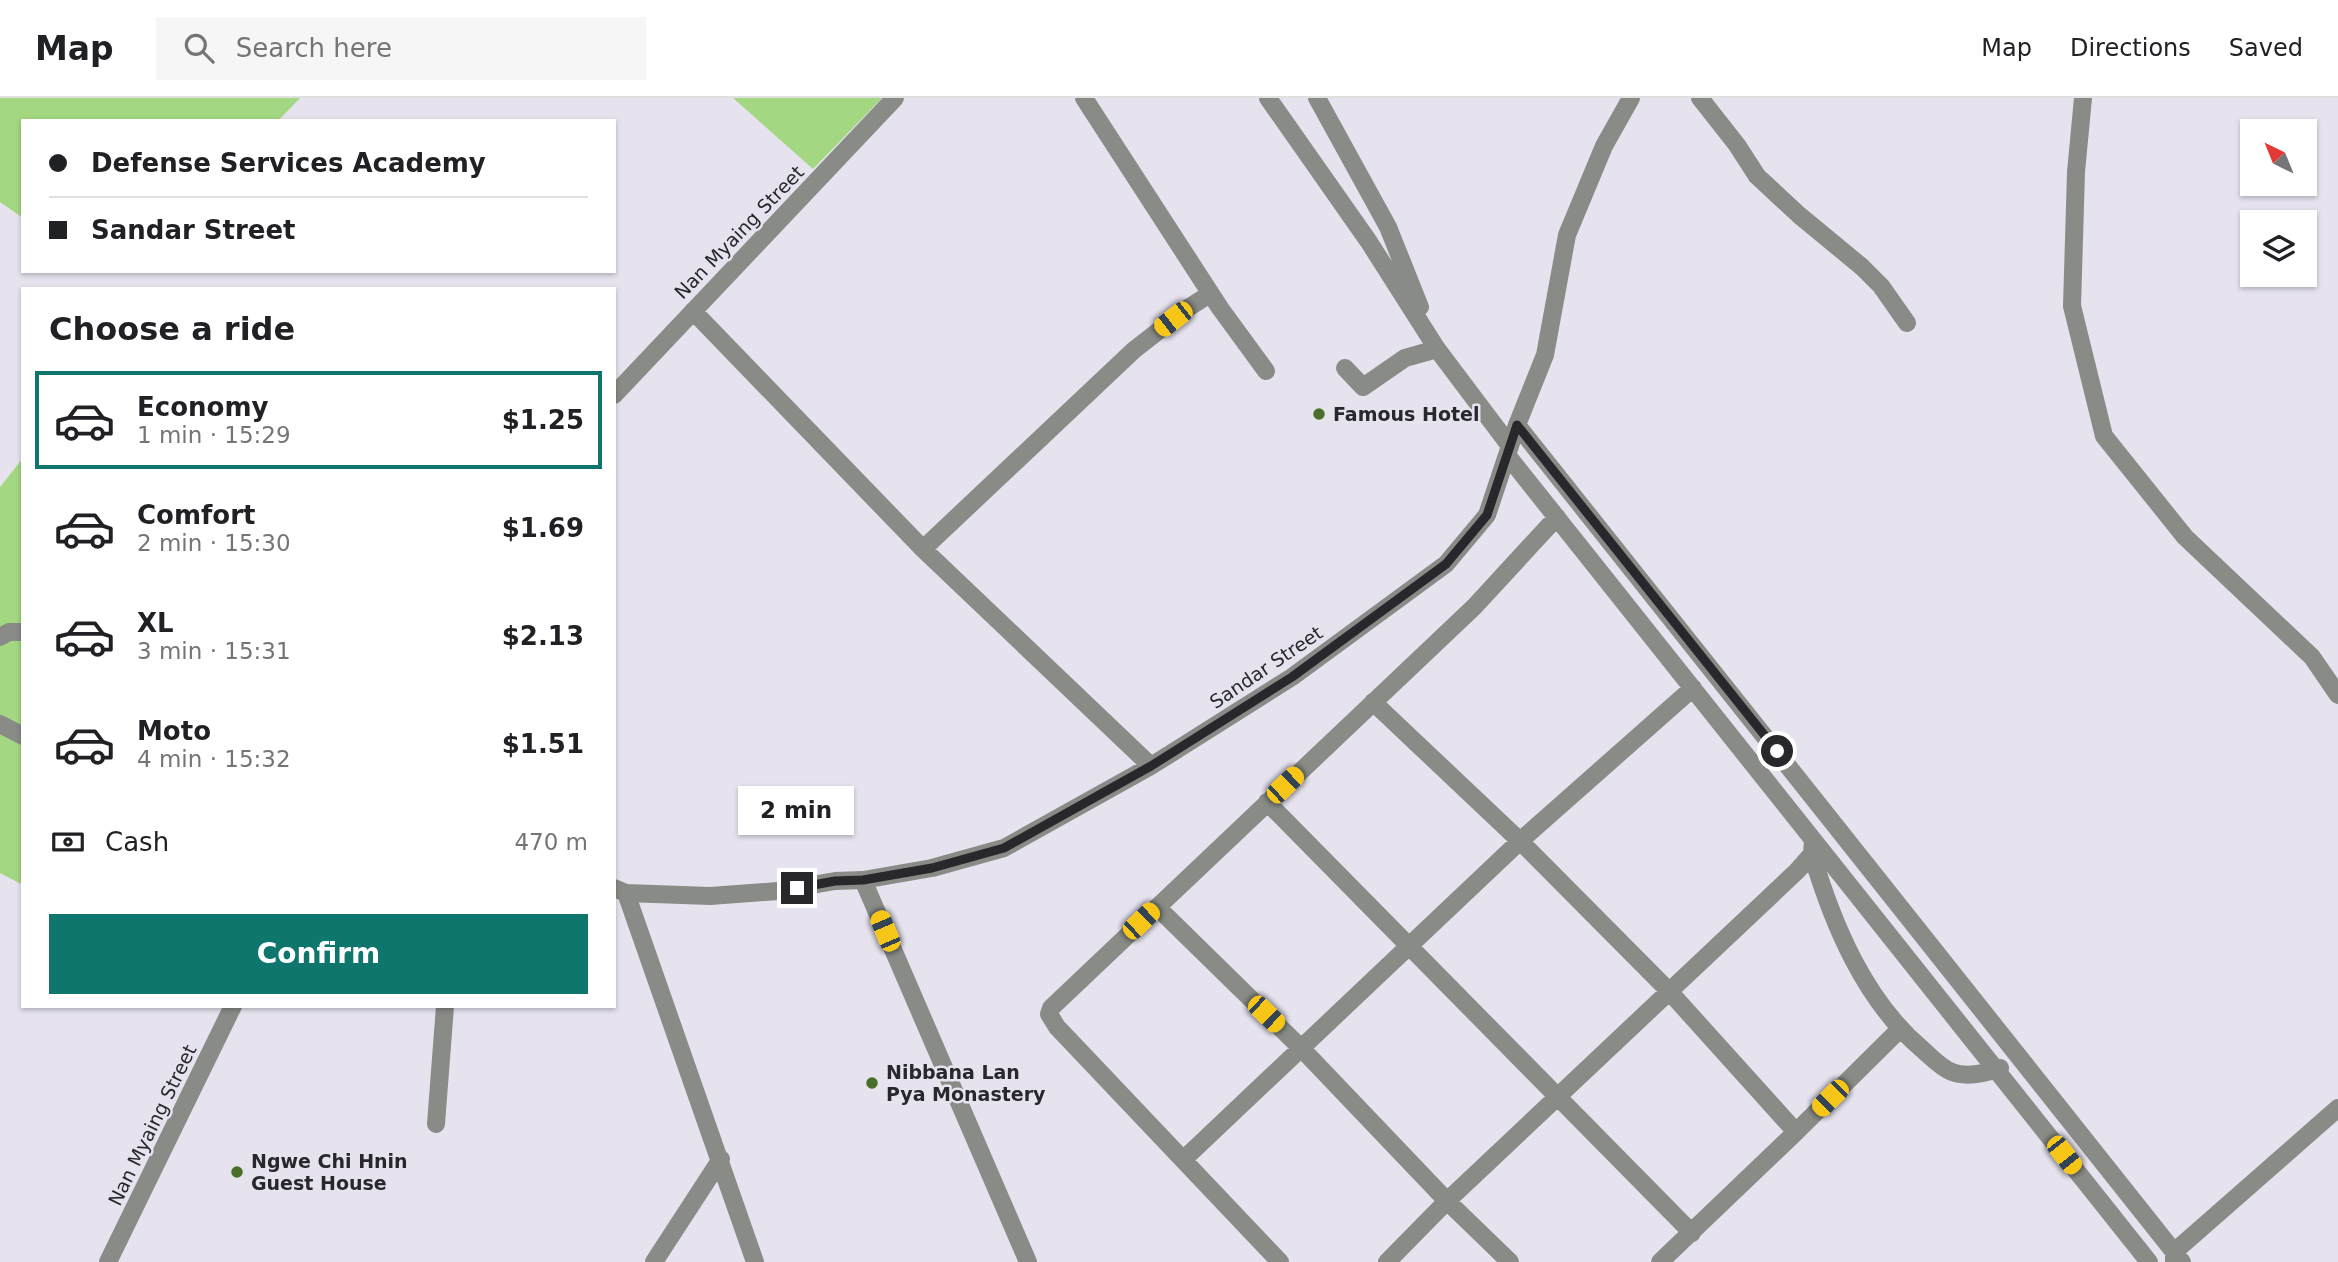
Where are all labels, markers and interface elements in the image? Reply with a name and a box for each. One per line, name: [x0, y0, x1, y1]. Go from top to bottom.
search box: [156, 17, 646, 80]
text: Map: [35, 29, 114, 68]
icon: search: [180, 29, 218, 67]
text: Search here: [236, 33, 392, 63]
text: Map: [1981, 34, 2032, 62]
text: Directions: [2070, 34, 2191, 62]
text: Saved: [2229, 34, 2303, 62]
north arrow: [2240, 119, 2317, 196]
map controls: [2240, 119, 2317, 287]
text: Defense Services Academy: [91, 148, 486, 178]
street label: Nan Myaing Street: [670, 161, 808, 303]
button: layers: [2240, 210, 2317, 287]
text: Sandar Street: [91, 215, 295, 245]
car: [1150, 298, 1197, 340]
text: Choose a ride: [49, 310, 295, 348]
icon: car: [53, 389, 116, 452]
text: Economy: [137, 392, 268, 422]
place label: Famous Hotel: [1333, 403, 1479, 425]
text: $1.25: [502, 405, 584, 435]
marker: Famous Hotel: [1311, 406, 1327, 422]
text: 1 min · 15:29: [137, 422, 291, 448]
icon: car: [53, 497, 116, 560]
text: Comfort: [137, 500, 255, 530]
text: $1.69: [502, 513, 584, 543]
text: 2 min · 15:30: [137, 530, 291, 556]
icon: car: [53, 605, 116, 668]
text: XL: [137, 608, 174, 638]
text: $2.13: [502, 621, 584, 651]
street label: Sandar Street: [1206, 621, 1326, 713]
text: 3 min · 15:31: [137, 638, 291, 664]
icon: car: [53, 713, 116, 776]
text: Moto: [137, 716, 211, 746]
text: $1.51: [502, 729, 584, 759]
route start: [1761, 735, 1793, 767]
text: 4 min · 15:32: [137, 746, 291, 772]
car: [1263, 763, 1308, 807]
callout: 2 min: [739, 786, 855, 836]
text: 2 min: [760, 797, 832, 823]
icon: cash: [49, 823, 87, 861]
text: Cash: [105, 827, 169, 857]
text: 470 m: [514, 829, 588, 855]
route end: [781, 872, 813, 904]
car: [1119, 899, 1164, 943]
car: [868, 908, 903, 954]
button: Confirm: [49, 914, 588, 994]
car: [1244, 992, 1289, 1036]
street label: Nan Myaing Street: [103, 1041, 201, 1209]
place label: Nibbana Lan Pya Monastery: [886, 1061, 1046, 1105]
marker: Nibbana Lan Pya Monastery: [864, 1075, 880, 1091]
car: [1808, 1076, 1853, 1120]
car: [2043, 1132, 2086, 1178]
place label: Ngwe Chi Hnin Guest House: [251, 1150, 408, 1194]
marker: Ngwe Chi Hnin Guest House: [229, 1164, 245, 1180]

